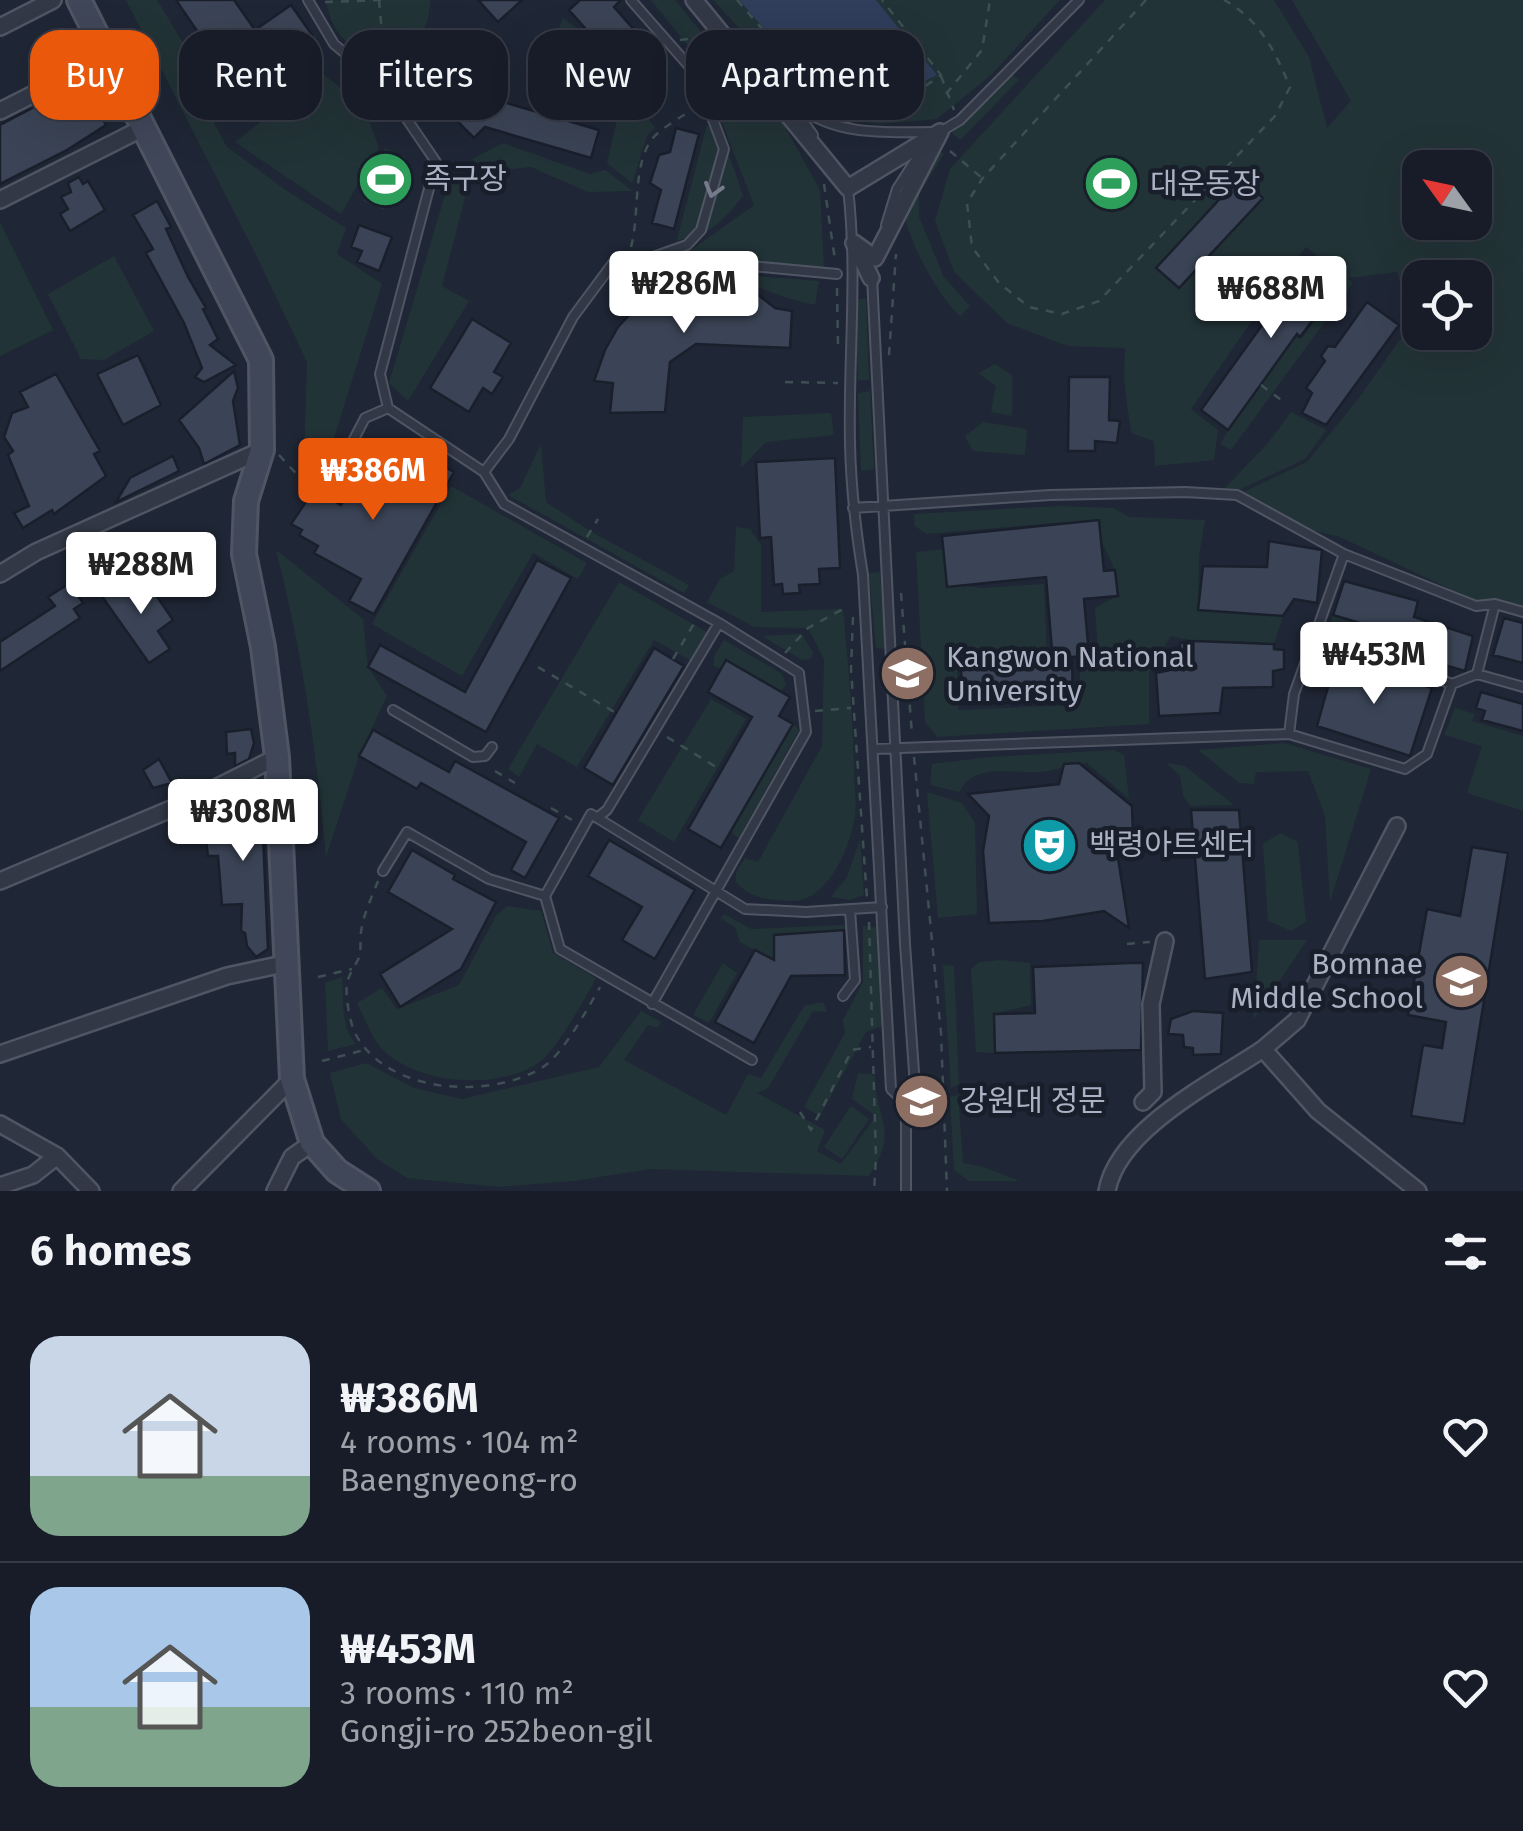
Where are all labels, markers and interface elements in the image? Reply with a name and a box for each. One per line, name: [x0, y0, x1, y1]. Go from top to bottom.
chip: Buy: [30, 30, 159, 120]
chip: Rent: [179, 30, 322, 120]
chip: Filters: [342, 30, 508, 120]
chip: New: [528, 30, 666, 120]
chip: Apartment: [686, 30, 924, 120]
sports icon: 족구장: [355, 149, 415, 209]
north arrow: [1402, 150, 1492, 240]
map controls: [1402, 150, 1492, 350]
sports icon: 대운동장: [1081, 154, 1141, 214]
place label: 족구장: [424, 161, 507, 197]
place label: 대운동장: [1150, 166, 1260, 202]
one-way arrow: [703, 181, 724, 198]
pin: ₩286M: [614, 251, 754, 336]
pin: ₩688M: [1201, 256, 1341, 341]
button: locate: [1402, 260, 1492, 350]
text: ₩286M: [631, 264, 737, 302]
text: ₩688M: [1217, 269, 1325, 307]
pin: ₩386M: [303, 438, 443, 523]
text: ₩386M: [320, 451, 426, 489]
pin: ₩288M: [71, 532, 211, 617]
text: ₩288M: [88, 545, 194, 583]
pin: ₩453M: [1304, 622, 1444, 707]
text: ₩453M: [1322, 635, 1426, 673]
place label: Kangwon National University: [946, 639, 1194, 709]
school or university icon: Kangwon National University: [877, 644, 937, 704]
pin: ₩308M: [173, 779, 313, 864]
text: ₩308M: [190, 792, 296, 830]
theatre icon: 백령아트센터: [1020, 815, 1080, 875]
place label: 백령아트센터: [1089, 827, 1255, 863]
place label: Bomnae Middle School: [1230, 946, 1423, 1016]
school or university icon: Bomnae Middle School: [1432, 951, 1492, 1011]
school or university icon: 강원대 정문: [891, 1071, 951, 1131]
place label: 강원대 정문: [960, 1083, 1106, 1119]
icon: filters: [1438, 1224, 1493, 1279]
text: 6 homes: [30, 1226, 191, 1276]
text: ₩386M: [340, 1373, 478, 1423]
icon: home: [110, 1376, 230, 1496]
icon: heart: [1438, 1409, 1493, 1464]
text: 4 rooms · 104 m²: [340, 1423, 579, 1461]
text: Baengnyeong-ro: [340, 1461, 578, 1499]
text: ₩453M: [340, 1624, 476, 1674]
icon: home: [110, 1627, 230, 1747]
icon: heart: [1438, 1660, 1493, 1715]
text: 3 rooms · 110 m²: [340, 1674, 574, 1712]
text: Gongji-ro 252beon-gil: [340, 1712, 653, 1750]

